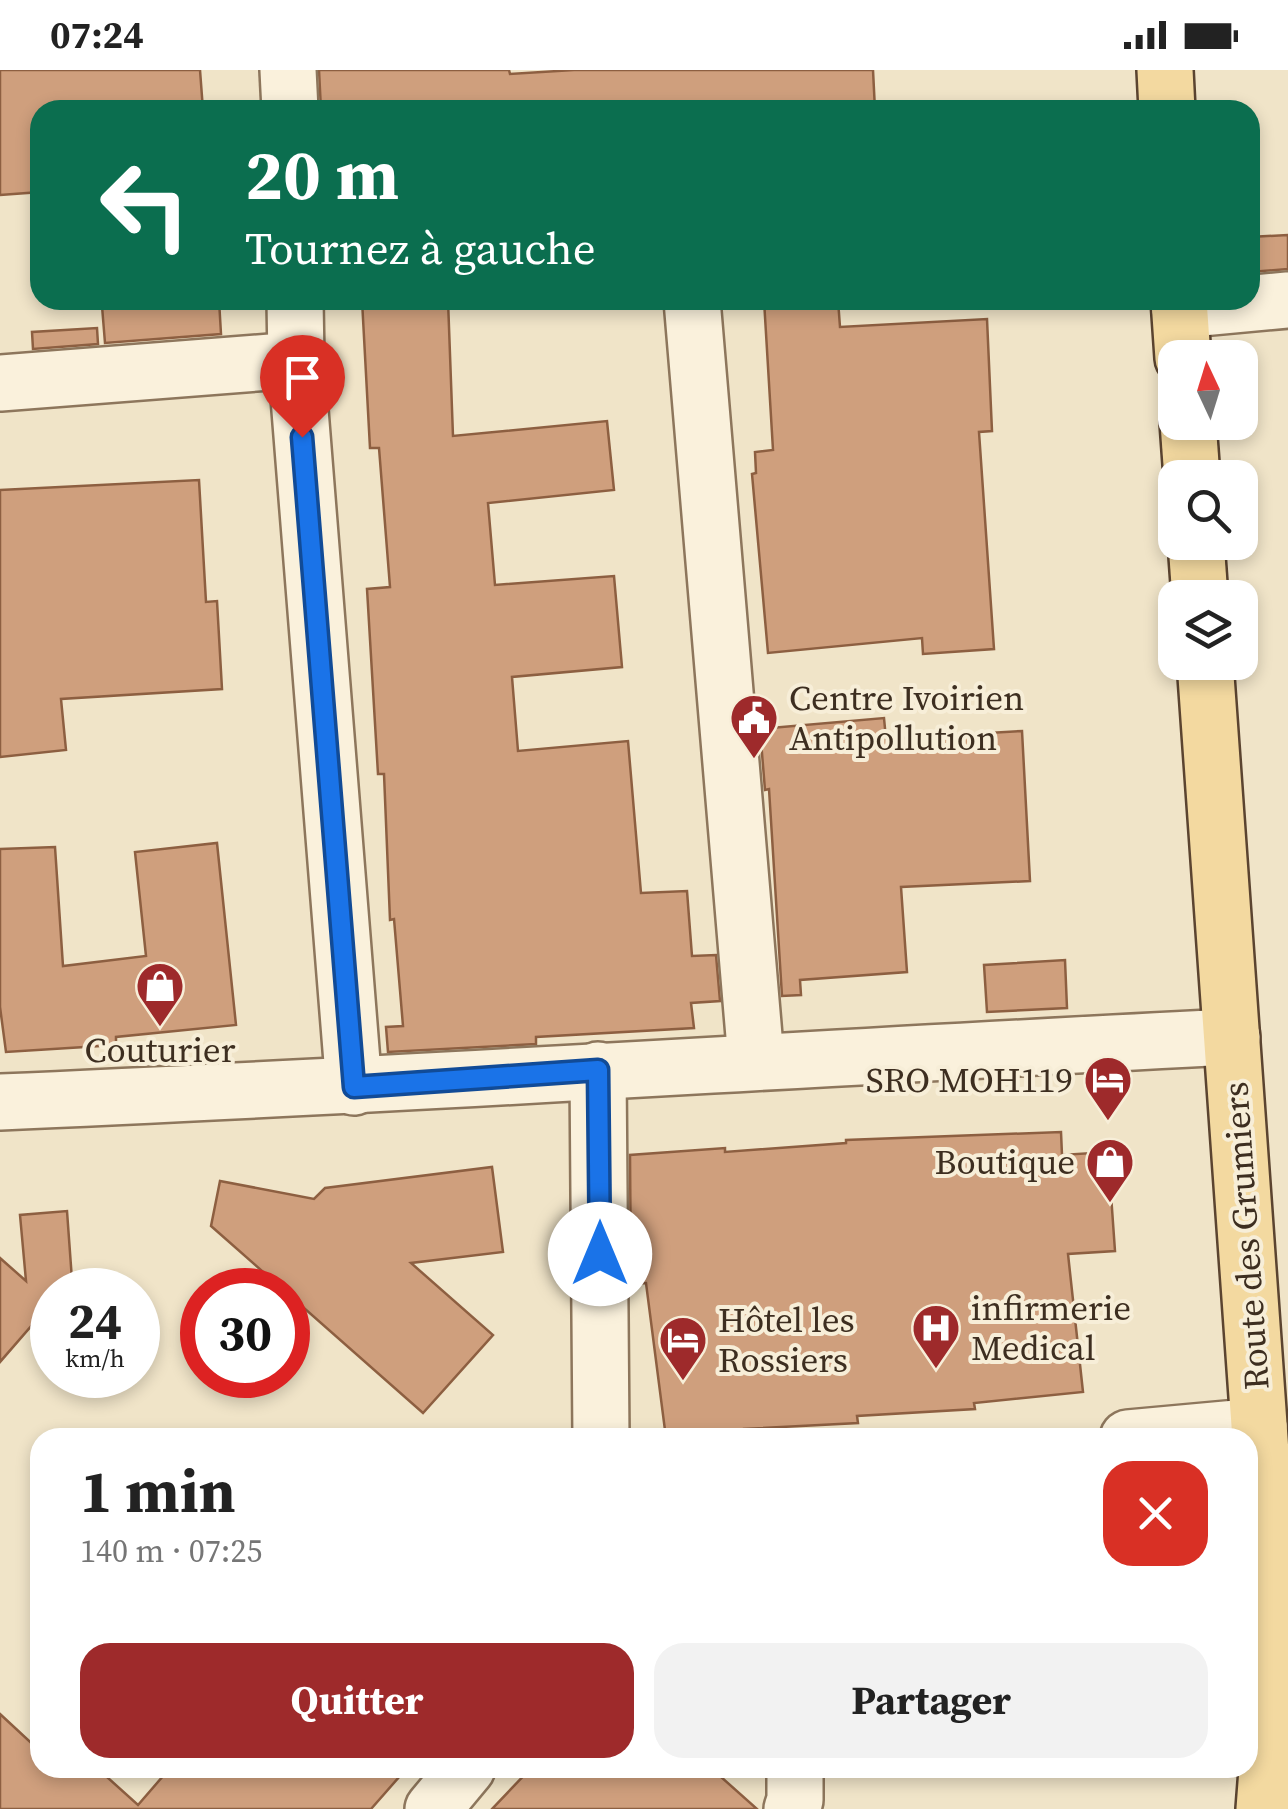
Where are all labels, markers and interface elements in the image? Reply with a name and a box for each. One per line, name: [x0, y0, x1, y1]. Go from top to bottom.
text: 07:24: [50, 9, 144, 61]
text: 20 m: [245, 126, 399, 222]
icon: left: [80, 140, 210, 270]
text: Tournez à gauche: [245, 217, 596, 279]
pin: [260, 335, 345, 438]
north arrow: [1158, 340, 1258, 440]
map controls: [1158, 340, 1258, 680]
icon: arrive: [275, 350, 330, 405]
button: search: [1158, 460, 1258, 560]
button: layers: [1158, 580, 1258, 680]
place label: Centre Ivoirien Antipollution: [789, 674, 1024, 762]
public building icon: Centre Ivoirien Antipollution: [728, 692, 780, 760]
shop icon: Couturier: [134, 960, 186, 1028]
place label: Couturier: [84, 1026, 236, 1074]
hotel icon: SRO MOH119: [1082, 1054, 1134, 1122]
place label: SRO MOH119: [866, 1056, 1073, 1104]
street label: Route des Grumiers: [1211, 1080, 1281, 1392]
shop icon: Boutique: [1084, 1136, 1136, 1204]
place label: Boutique: [935, 1138, 1075, 1186]
position arrow: [548, 1202, 652, 1306]
speed limit sign: 30: [180, 1268, 310, 1398]
place label: infirmerie Medical: [971, 1284, 1131, 1372]
text: 24: [68, 1286, 122, 1355]
place label: Hôtel les Rossiers: [718, 1296, 855, 1384]
hospital icon: infirmerie Medical: [910, 1302, 962, 1370]
hotel icon: Hôtel les Rossiers: [657, 1314, 709, 1382]
text: km/h: [65, 1341, 125, 1375]
text: 1 min: [80, 1450, 236, 1532]
button: close: [1103, 1461, 1208, 1566]
text: 140 m · 07:25: [80, 1529, 262, 1573]
button: Quitter: [80, 1643, 634, 1758]
button: Partager: [654, 1643, 1208, 1758]

